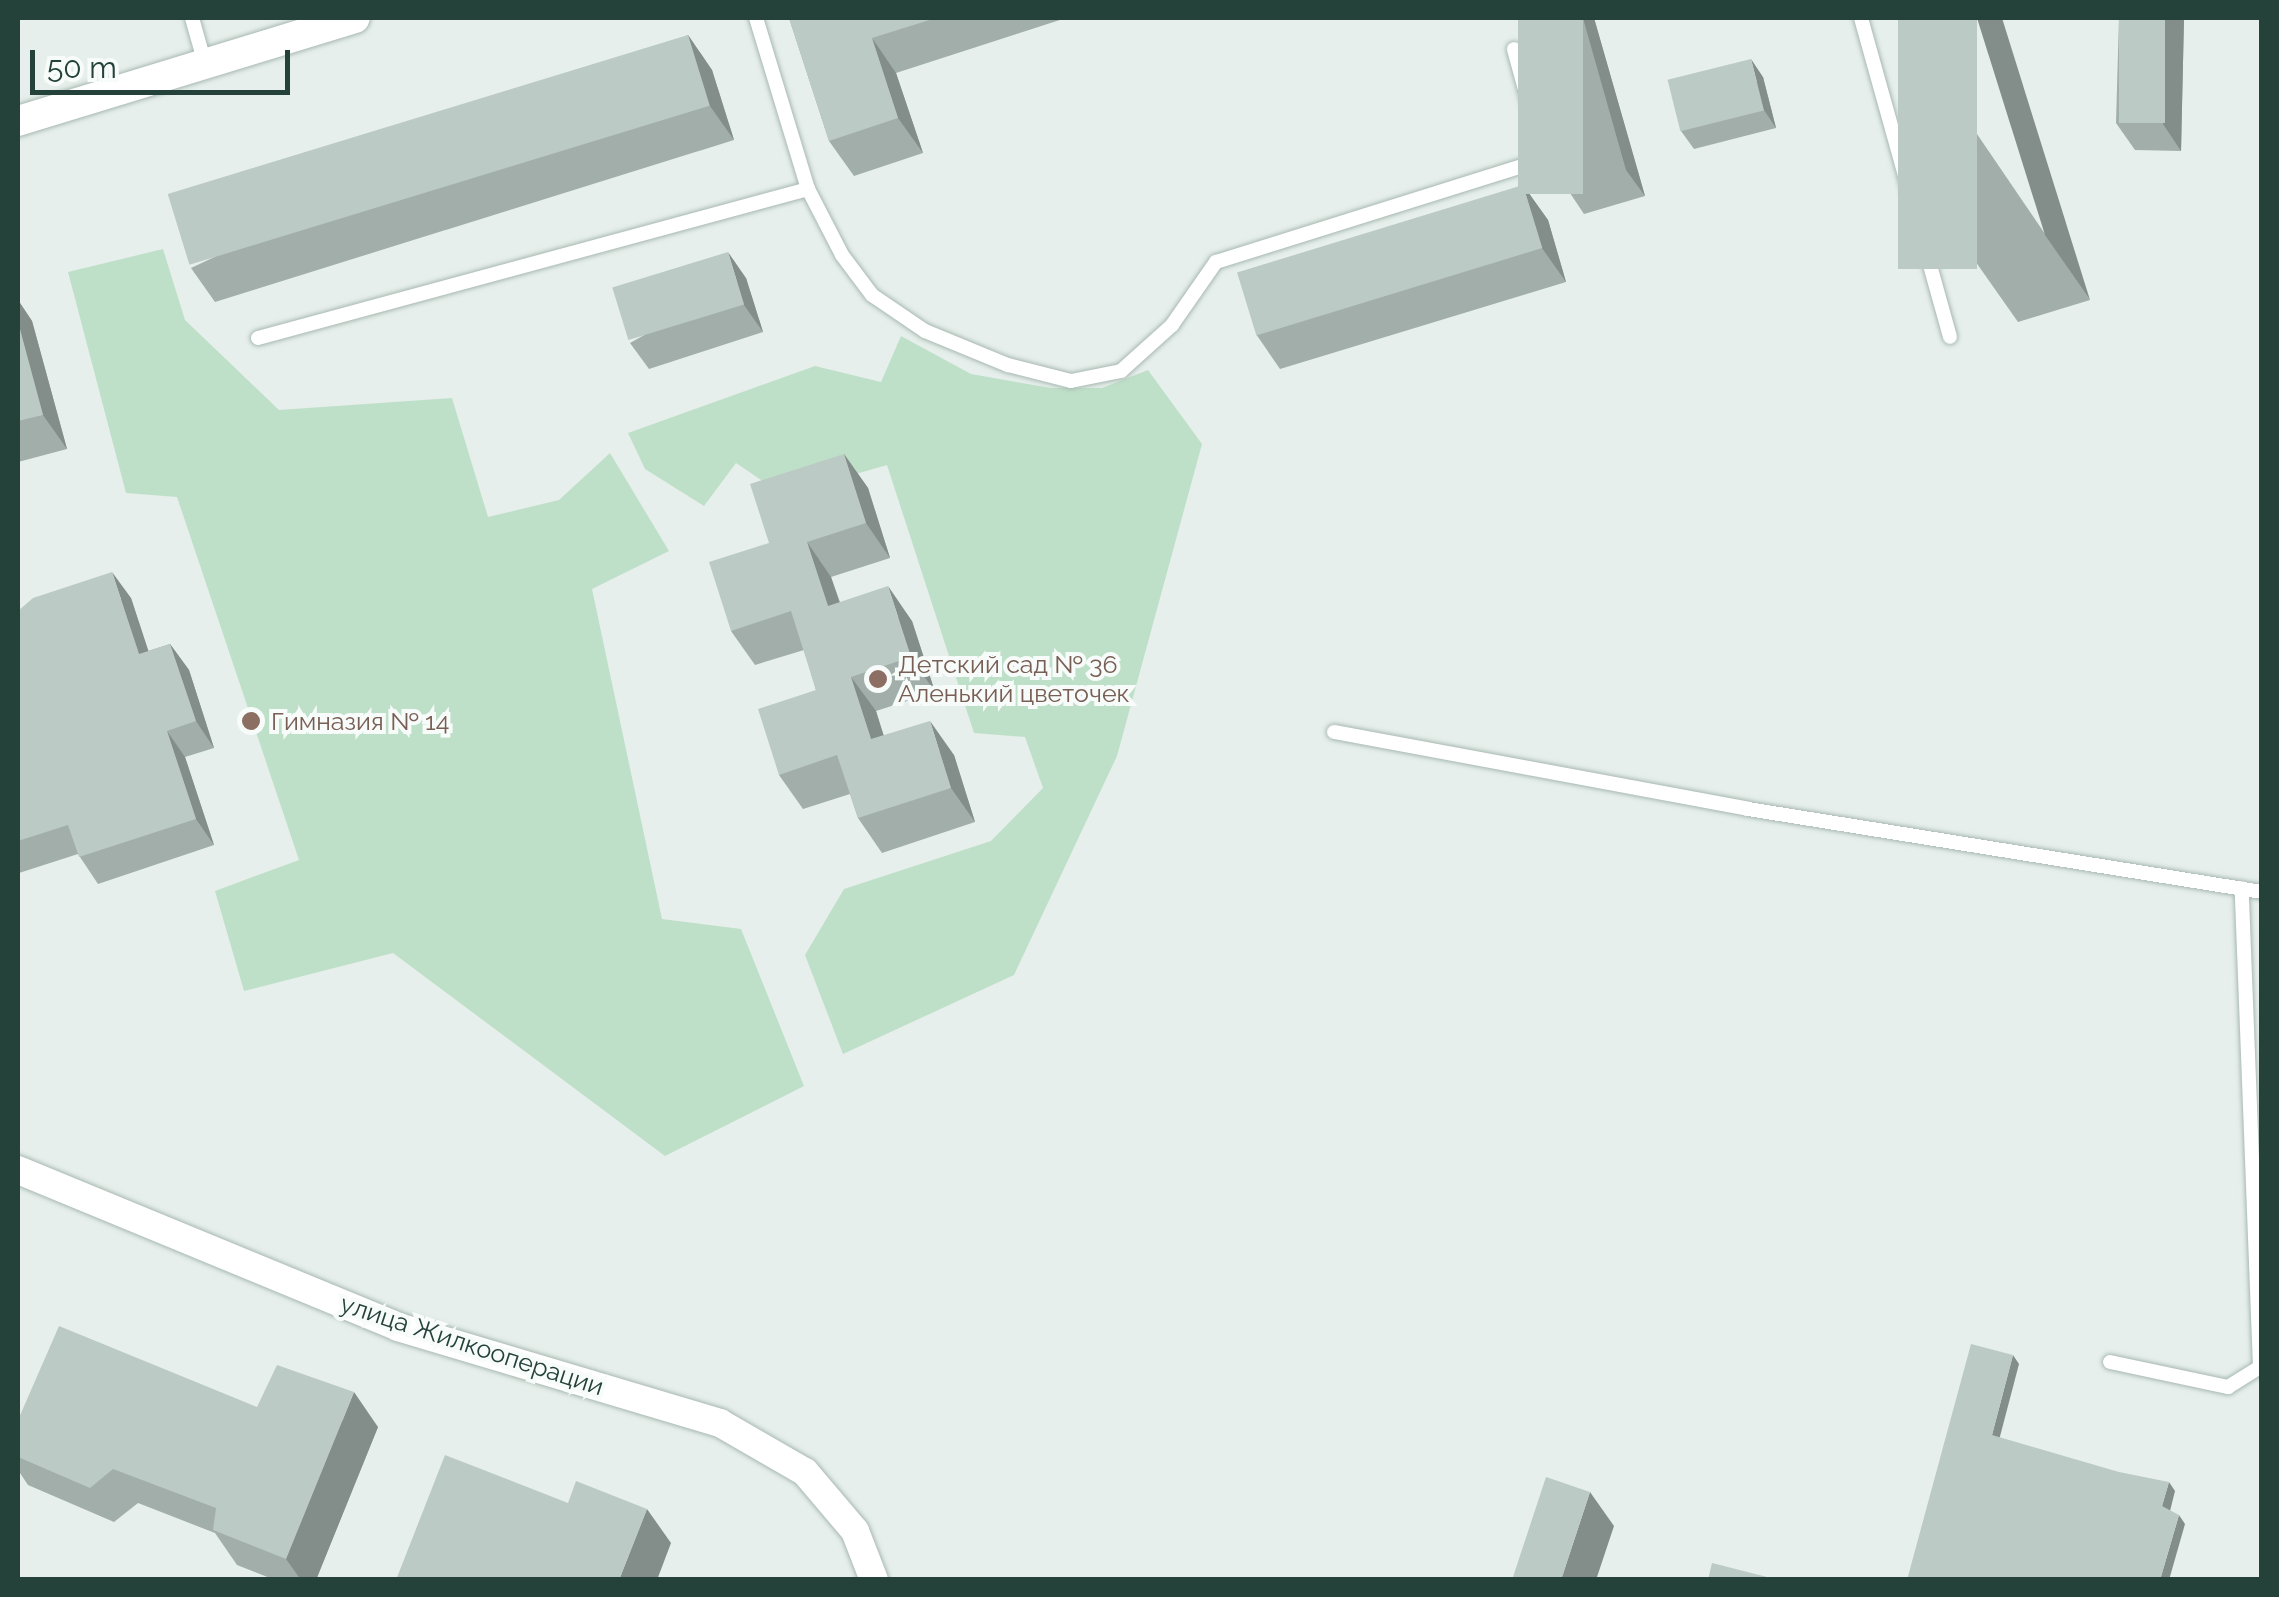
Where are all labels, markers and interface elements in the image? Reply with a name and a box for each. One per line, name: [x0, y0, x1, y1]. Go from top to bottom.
scale bar: [35, 30, 295, 92]
text: 50 m: [47, 50, 117, 85]
place label: Детский сад № 36 Аленький цветочек: [898, 650, 1130, 709]
marker: Детский сад № 36 Аленький цветочек: [867, 668, 889, 690]
place label: Гимназия № 14: [271, 706, 449, 736]
marker: Гимназия № 14: [240, 710, 262, 732]
street label: улица Жилкооперации: [337, 1288, 607, 1402]

